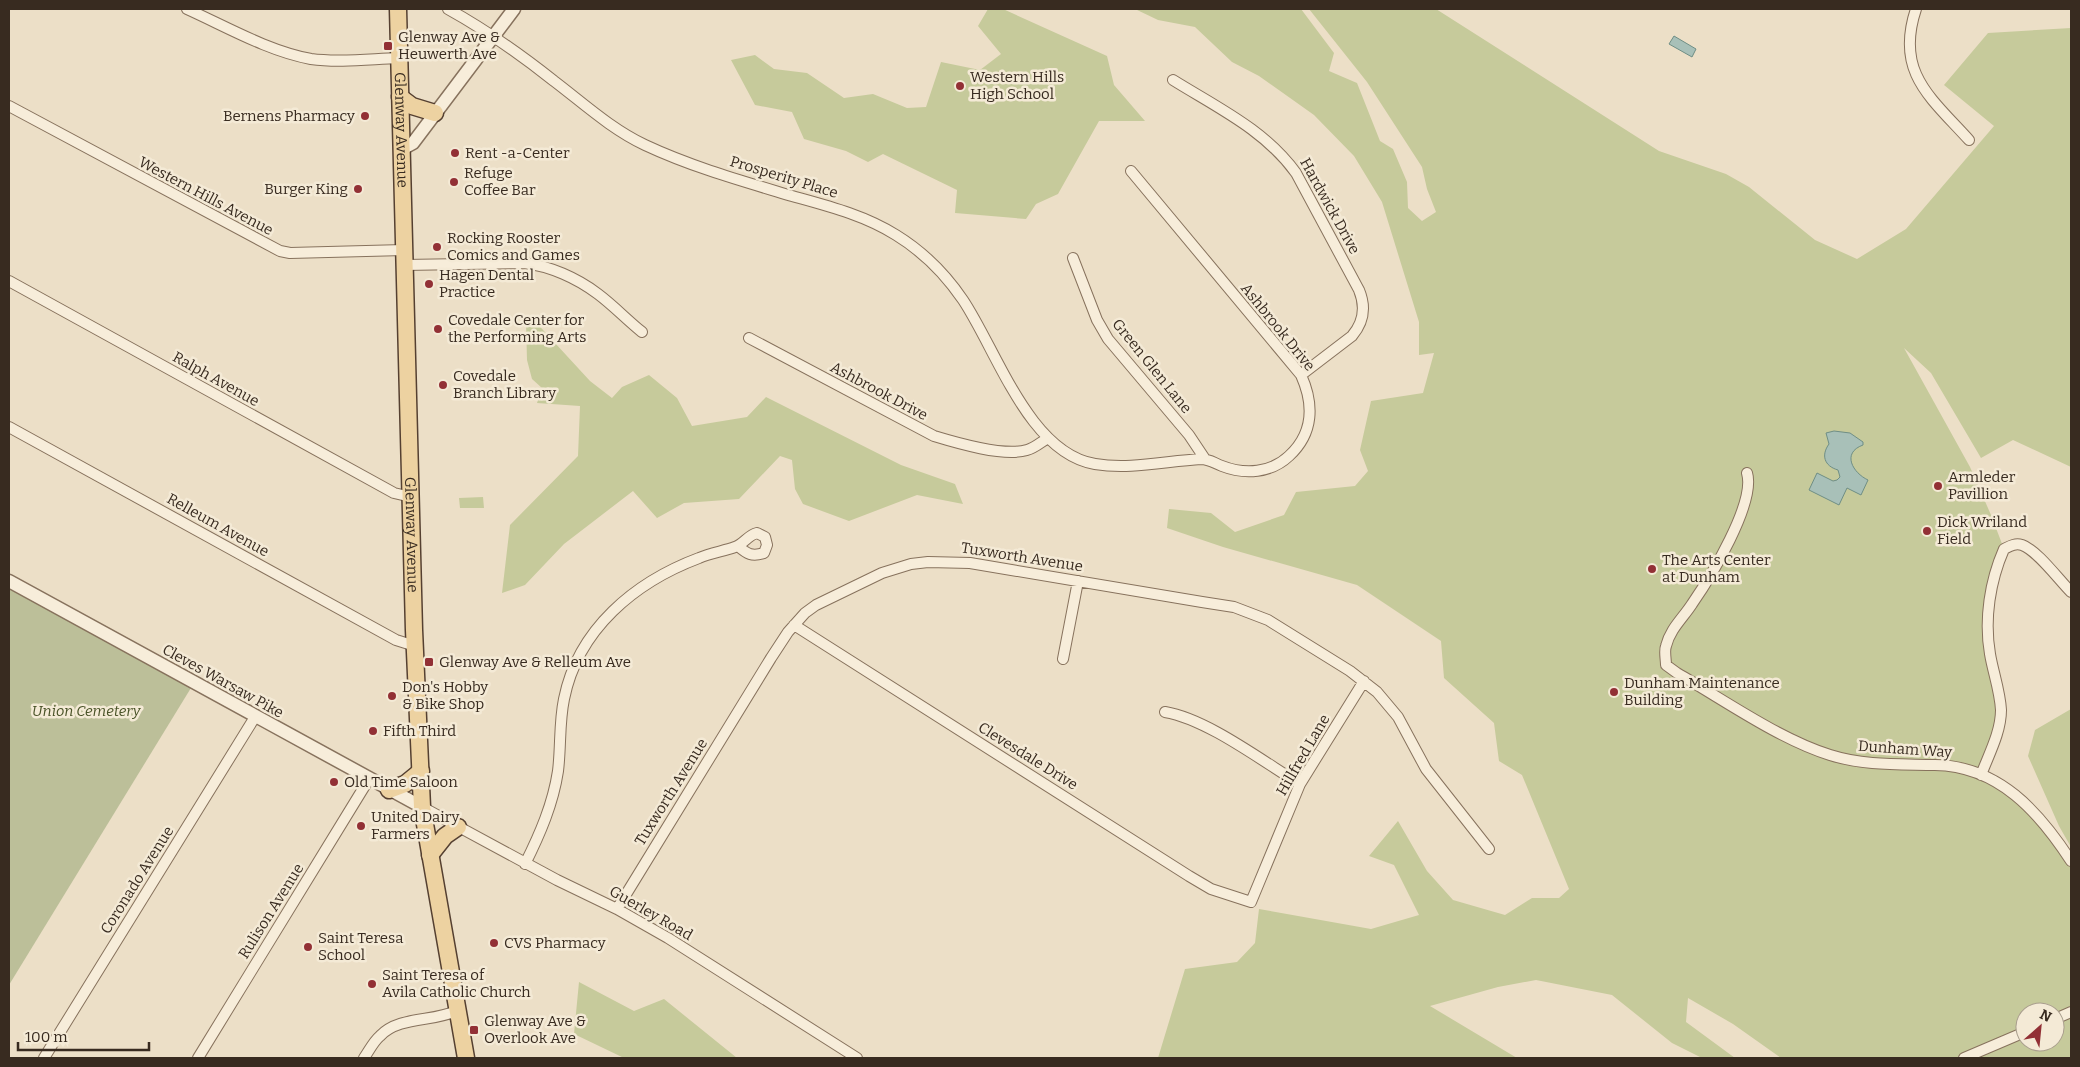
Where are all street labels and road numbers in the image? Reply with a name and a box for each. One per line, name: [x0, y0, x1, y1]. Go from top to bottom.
street label: Glenway Avenue: [391, 72, 412, 188]
street label: Prosperity Place: [728, 152, 840, 202]
street label: Western Hills Avenue: [136, 153, 276, 239]
street label: Hardwick Drive: [1296, 155, 1364, 257]
street label: Ashbrook Drive: [1237, 280, 1319, 374]
street label: Green Glen Lane: [1108, 315, 1196, 417]
street label: Ralph Avenue: [170, 348, 262, 410]
street label: Ashbrook Drive: [827, 358, 931, 424]
street label: Glenway Avenue: [401, 477, 422, 593]
street label: Relleum Avenue: [164, 490, 272, 560]
street label: Tuxworth Avenue: [960, 538, 1084, 576]
street label: Cleves Warsaw Pike: [159, 640, 287, 722]
street label: Hillfred Lane: [1272, 711, 1334, 799]
street label: Clevesdale Drive: [975, 718, 1081, 794]
street label: Tuxworth Avenue: [631, 735, 711, 849]
street label: Dunham Way: [1857, 737, 1953, 761]
street label: Coronado Avenue: [97, 823, 177, 937]
street label: Rulison Avenue: [235, 860, 307, 962]
street label: Guerley Road: [606, 882, 696, 944]

